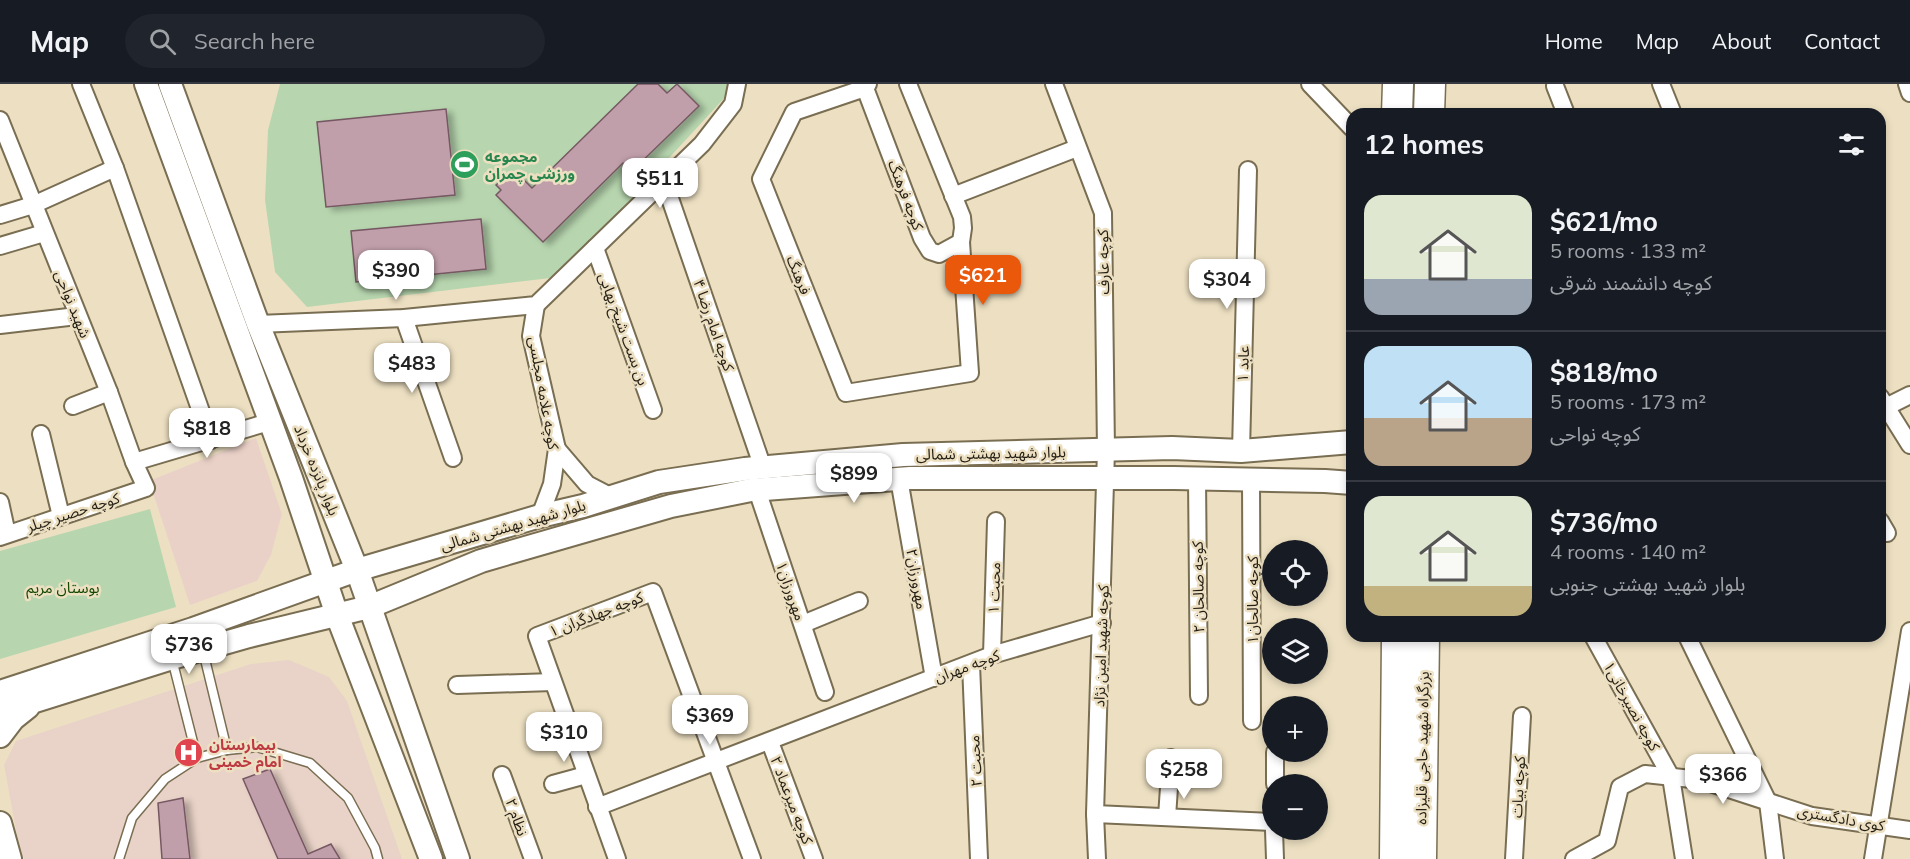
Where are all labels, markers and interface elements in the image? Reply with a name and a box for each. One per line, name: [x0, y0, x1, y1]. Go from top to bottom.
search box: [125, 14, 545, 68]
text: Map: [30, 24, 89, 59]
icon: search: [146, 25, 179, 58]
text: Search here: [194, 27, 315, 55]
text: Home: [1545, 28, 1603, 54]
text: Map: [1636, 28, 1679, 54]
text: About: [1712, 28, 1771, 54]
text: Contact: [1804, 28, 1880, 54]
text: 12 homes: [1364, 128, 1484, 161]
icon: filters: [1835, 128, 1868, 161]
place label: مجموعه ورزشی چمران: [485, 147, 575, 183]
sports icon: مجموعه ورزشی چمران: [448, 149, 480, 181]
street label: کوچه فرهنگ: [883, 157, 928, 234]
pin: $511: [624, 158, 696, 209]
text: $511: [636, 165, 684, 190]
text: $621/mo: [1550, 205, 1658, 238]
icon: home: [1412, 219, 1484, 291]
street label: کوچه عارف: [1093, 228, 1114, 295]
text: 5 rooms · 133 m²: [1550, 238, 1706, 263]
pin: $390: [360, 250, 432, 301]
street label: فرهنگ: [783, 253, 815, 298]
pin: $621: [947, 255, 1019, 306]
text: $390: [372, 257, 420, 282]
pin: $304: [1191, 259, 1263, 310]
text: $621: [959, 262, 1007, 287]
text: $304: [1203, 266, 1251, 291]
street label: شهید نواحی: [51, 267, 95, 341]
street label: بن بست شیخ بهایی: [592, 270, 653, 389]
text: کوچه دانشمند شرقی: [1550, 270, 1712, 295]
street label: کوچه امام رضا ۴: [688, 277, 739, 375]
street label: کوچه علامه مجلسی: [524, 335, 563, 452]
pin: $483: [376, 343, 448, 394]
street label: عابد ۱: [1233, 345, 1253, 383]
text: $483: [388, 350, 436, 375]
text: $818/mo: [1550, 356, 1658, 389]
icon: home: [1412, 370, 1484, 442]
text: 5 rooms · 173 m²: [1550, 389, 1706, 414]
pin: $818: [171, 408, 243, 459]
text: $818: [183, 415, 231, 440]
text: کوچه نواحی: [1550, 421, 1640, 446]
street label: بلوار پانزده خرداد: [289, 422, 344, 519]
street label: بلوار شهید بهشتی شمالی: [916, 442, 1066, 464]
pin: $899: [818, 453, 890, 504]
text: $899: [830, 460, 878, 485]
street label: کوچه حصیر چیلر: [23, 488, 123, 537]
street label: بلوار شهید بهشتی شمالی: [438, 495, 588, 555]
text: $736/mo: [1550, 506, 1658, 539]
icon: home: [1412, 520, 1484, 592]
text: 4 rooms · 140 m²: [1550, 539, 1706, 564]
street label: کوچه صالحان ۲: [1188, 540, 1209, 633]
map controls: [1262, 540, 1328, 840]
button: locate: [1262, 540, 1328, 606]
street label: مهرورزان۲: [902, 547, 932, 611]
street label: کوچه صالحان۱: [1243, 555, 1263, 644]
street label: مهرورزان۱: [772, 559, 810, 623]
street label: محبت ۱: [984, 562, 1004, 614]
text: بلوار شهید بهشتی جنوبی: [1550, 571, 1745, 596]
park label: بوستان مریم: [26, 578, 100, 599]
street label: کوچه شهید امین نژاد: [1089, 584, 1114, 708]
street label: کوچه جهادگران ۱: [546, 587, 647, 642]
button: layers: [1262, 618, 1328, 684]
pin: $736: [153, 624, 225, 675]
text: $736: [165, 631, 213, 656]
street label: کوچه مهران: [932, 645, 1003, 688]
street label: کوچه نصیرخانی۱: [1599, 658, 1665, 755]
street label: بزرگراه شهید حاجی قلیزاده: [1411, 671, 1433, 825]
pin: $369: [674, 695, 746, 746]
button: +: [1262, 696, 1328, 762]
text: $369: [686, 702, 734, 727]
pin: $310: [528, 712, 600, 763]
text: $310: [540, 719, 588, 744]
place label: بیمارستان امام خمینی: [209, 735, 282, 773]
street label: محبت ۲: [964, 735, 986, 787]
hospital icon: بیمارستان امام خمینی: [172, 737, 204, 769]
pin: $258: [1148, 749, 1220, 800]
street label: کوچه میرعماد ۲: [766, 753, 818, 848]
pin: $366: [1687, 754, 1759, 805]
street label: کوچه بیات: [1507, 755, 1530, 819]
text: $258: [1160, 756, 1208, 781]
text: $366: [1699, 761, 1747, 786]
button: −: [1262, 774, 1328, 840]
street label: نظام ۲: [500, 796, 533, 839]
street label: کوی دادگستری: [1796, 801, 1887, 835]

